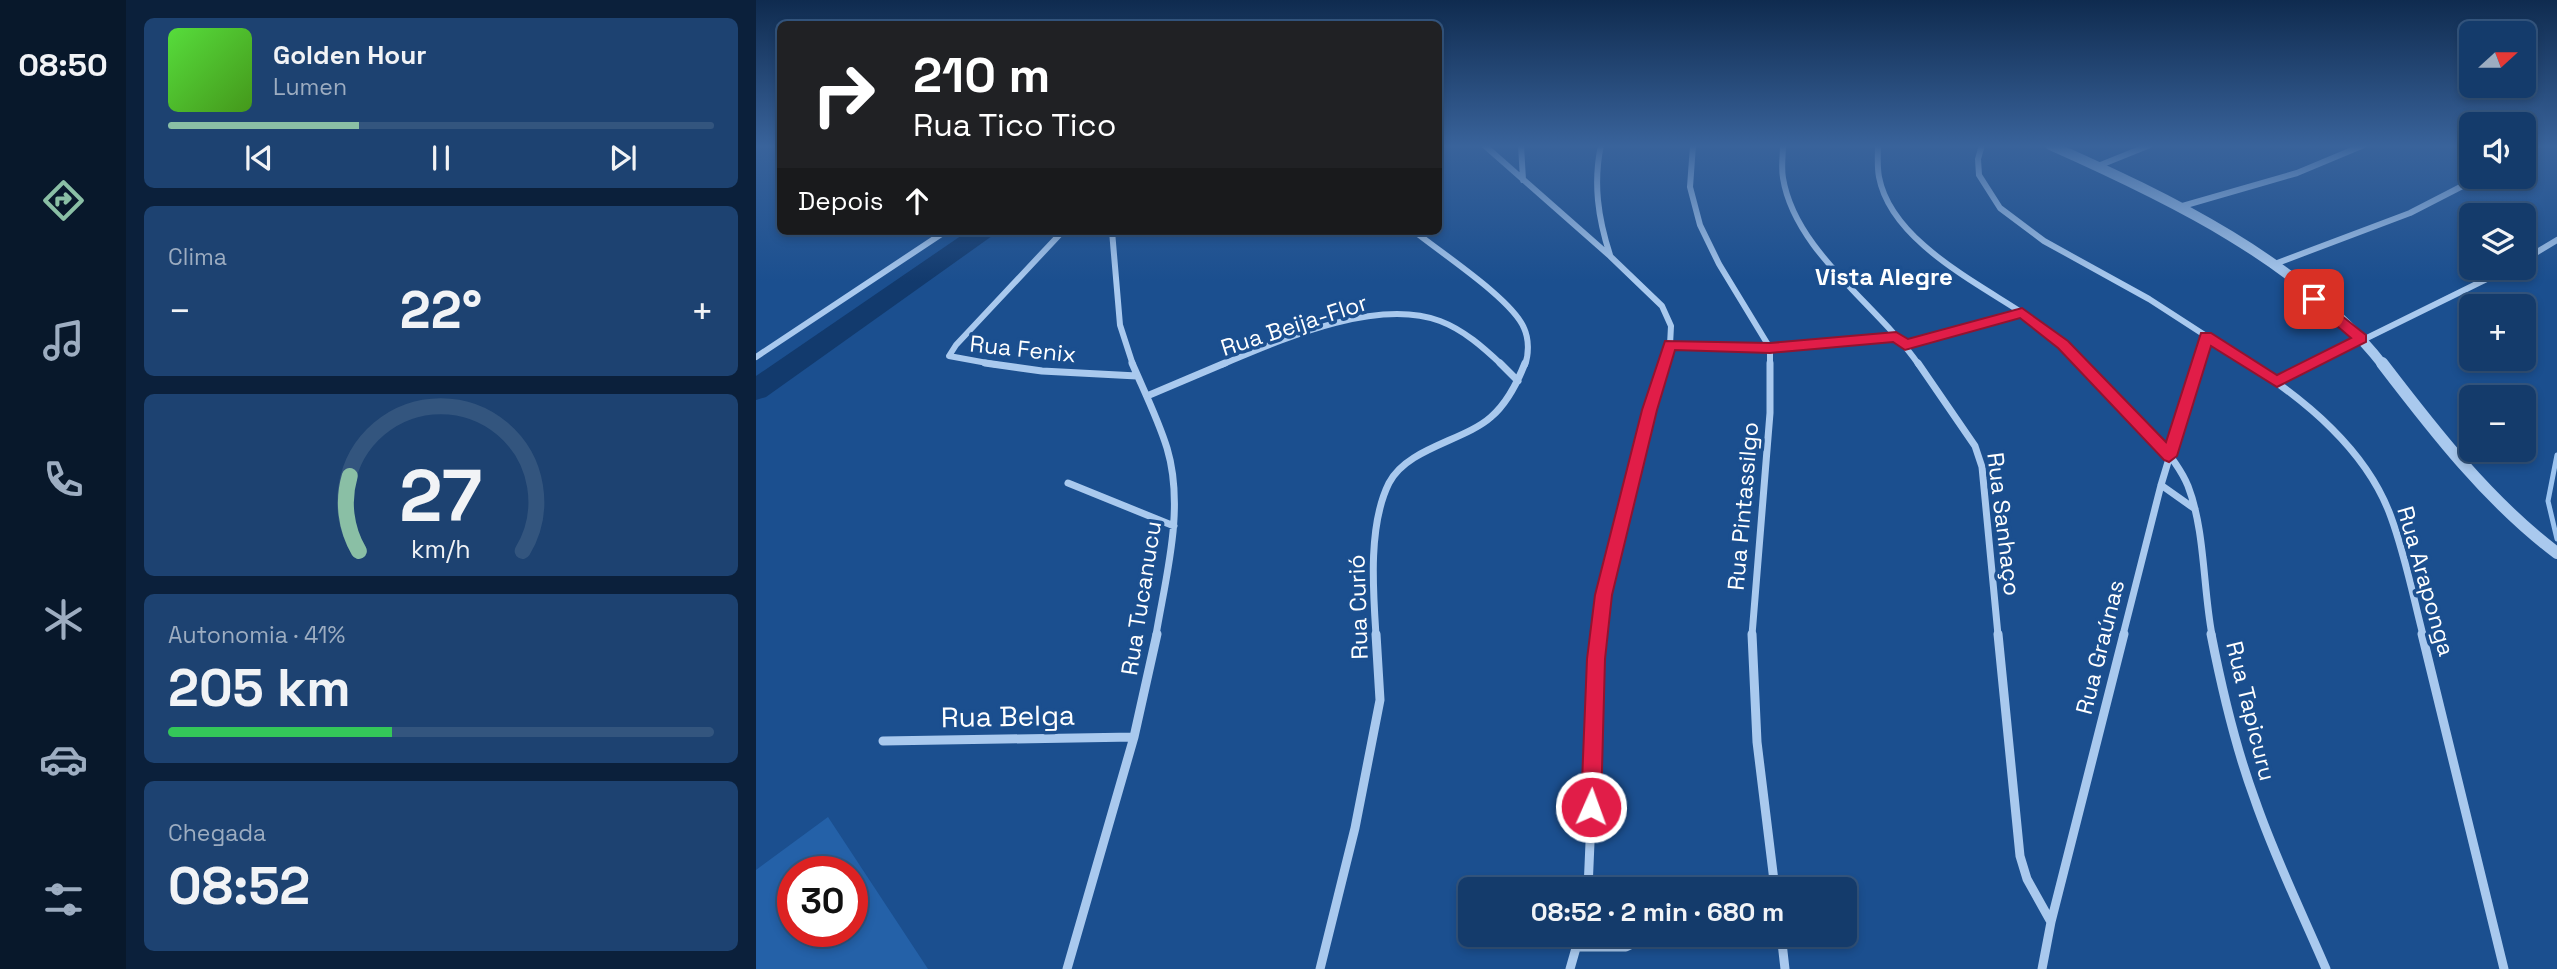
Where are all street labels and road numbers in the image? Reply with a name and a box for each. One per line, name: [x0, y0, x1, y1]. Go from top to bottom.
street label: Rua Beija-Flor: [1217, 287, 1371, 363]
street label: Rua Fenix: [968, 328, 1078, 370]
street label: Rua Pintassilgo: [1721, 420, 1765, 592]
street label: Rua Sanhaço: [1980, 451, 2028, 597]
street label: Rua Araponga: [2390, 503, 2462, 659]
street label: Rua Tucanucu: [1114, 519, 1168, 677]
street label: Rua Curió: [1341, 554, 1375, 660]
street label: Rua Graúnas: [2069, 577, 2131, 717]
street label: Rua Tapicuru: [2219, 638, 2283, 784]
street label: Rua Belga: [941, 697, 1075, 735]

